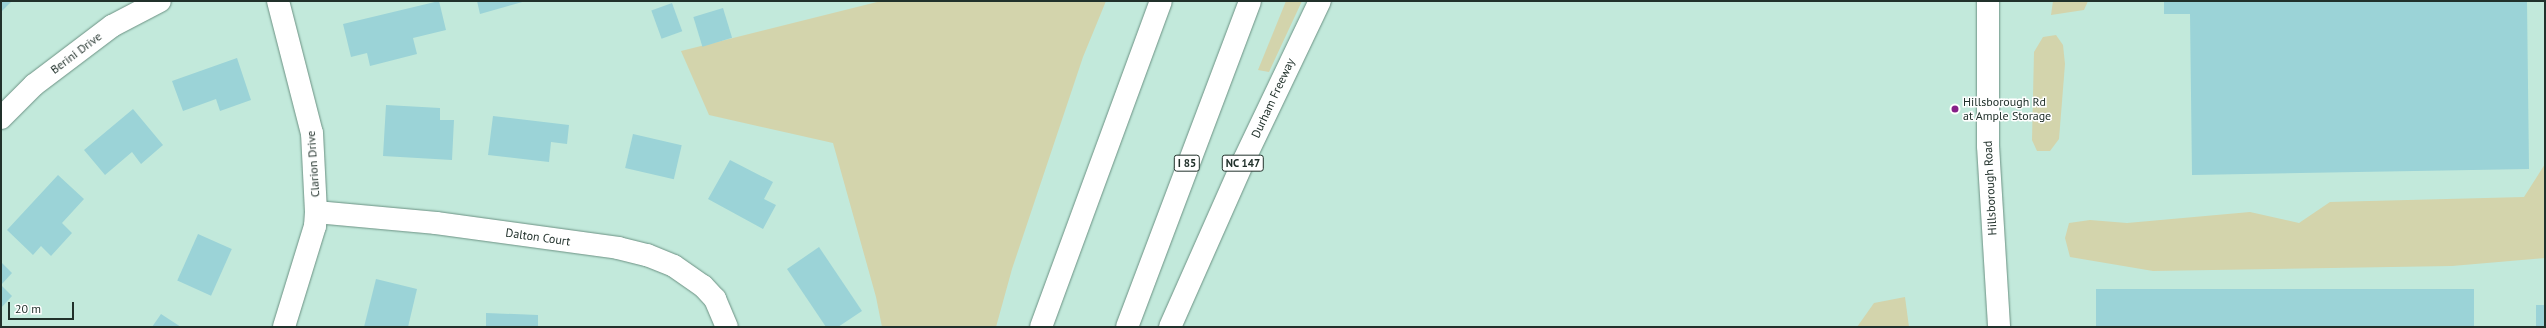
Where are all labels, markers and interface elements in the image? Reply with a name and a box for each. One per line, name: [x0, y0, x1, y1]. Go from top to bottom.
street label: Berini Drive: [48, 29, 104, 77]
street label: Durham Freeway: [1248, 56, 1298, 140]
place label: Hillsborough Rd at Ample Storage: [1963, 95, 2052, 123]
marker: Hillsborough Rd at Ample Storage: [1950, 104, 1960, 114]
street label: Clarion Drive: [303, 130, 323, 198]
street label: Hillsborough Road: [1980, 140, 2000, 236]
road number: I 85: [1173, 154, 1201, 172]
road number: NC 147: [1221, 154, 1265, 172]
street label: Dalton Court: [505, 225, 571, 249]
scale bar: [10, 294, 76, 320]
text: 20 m: [15, 301, 41, 316]

